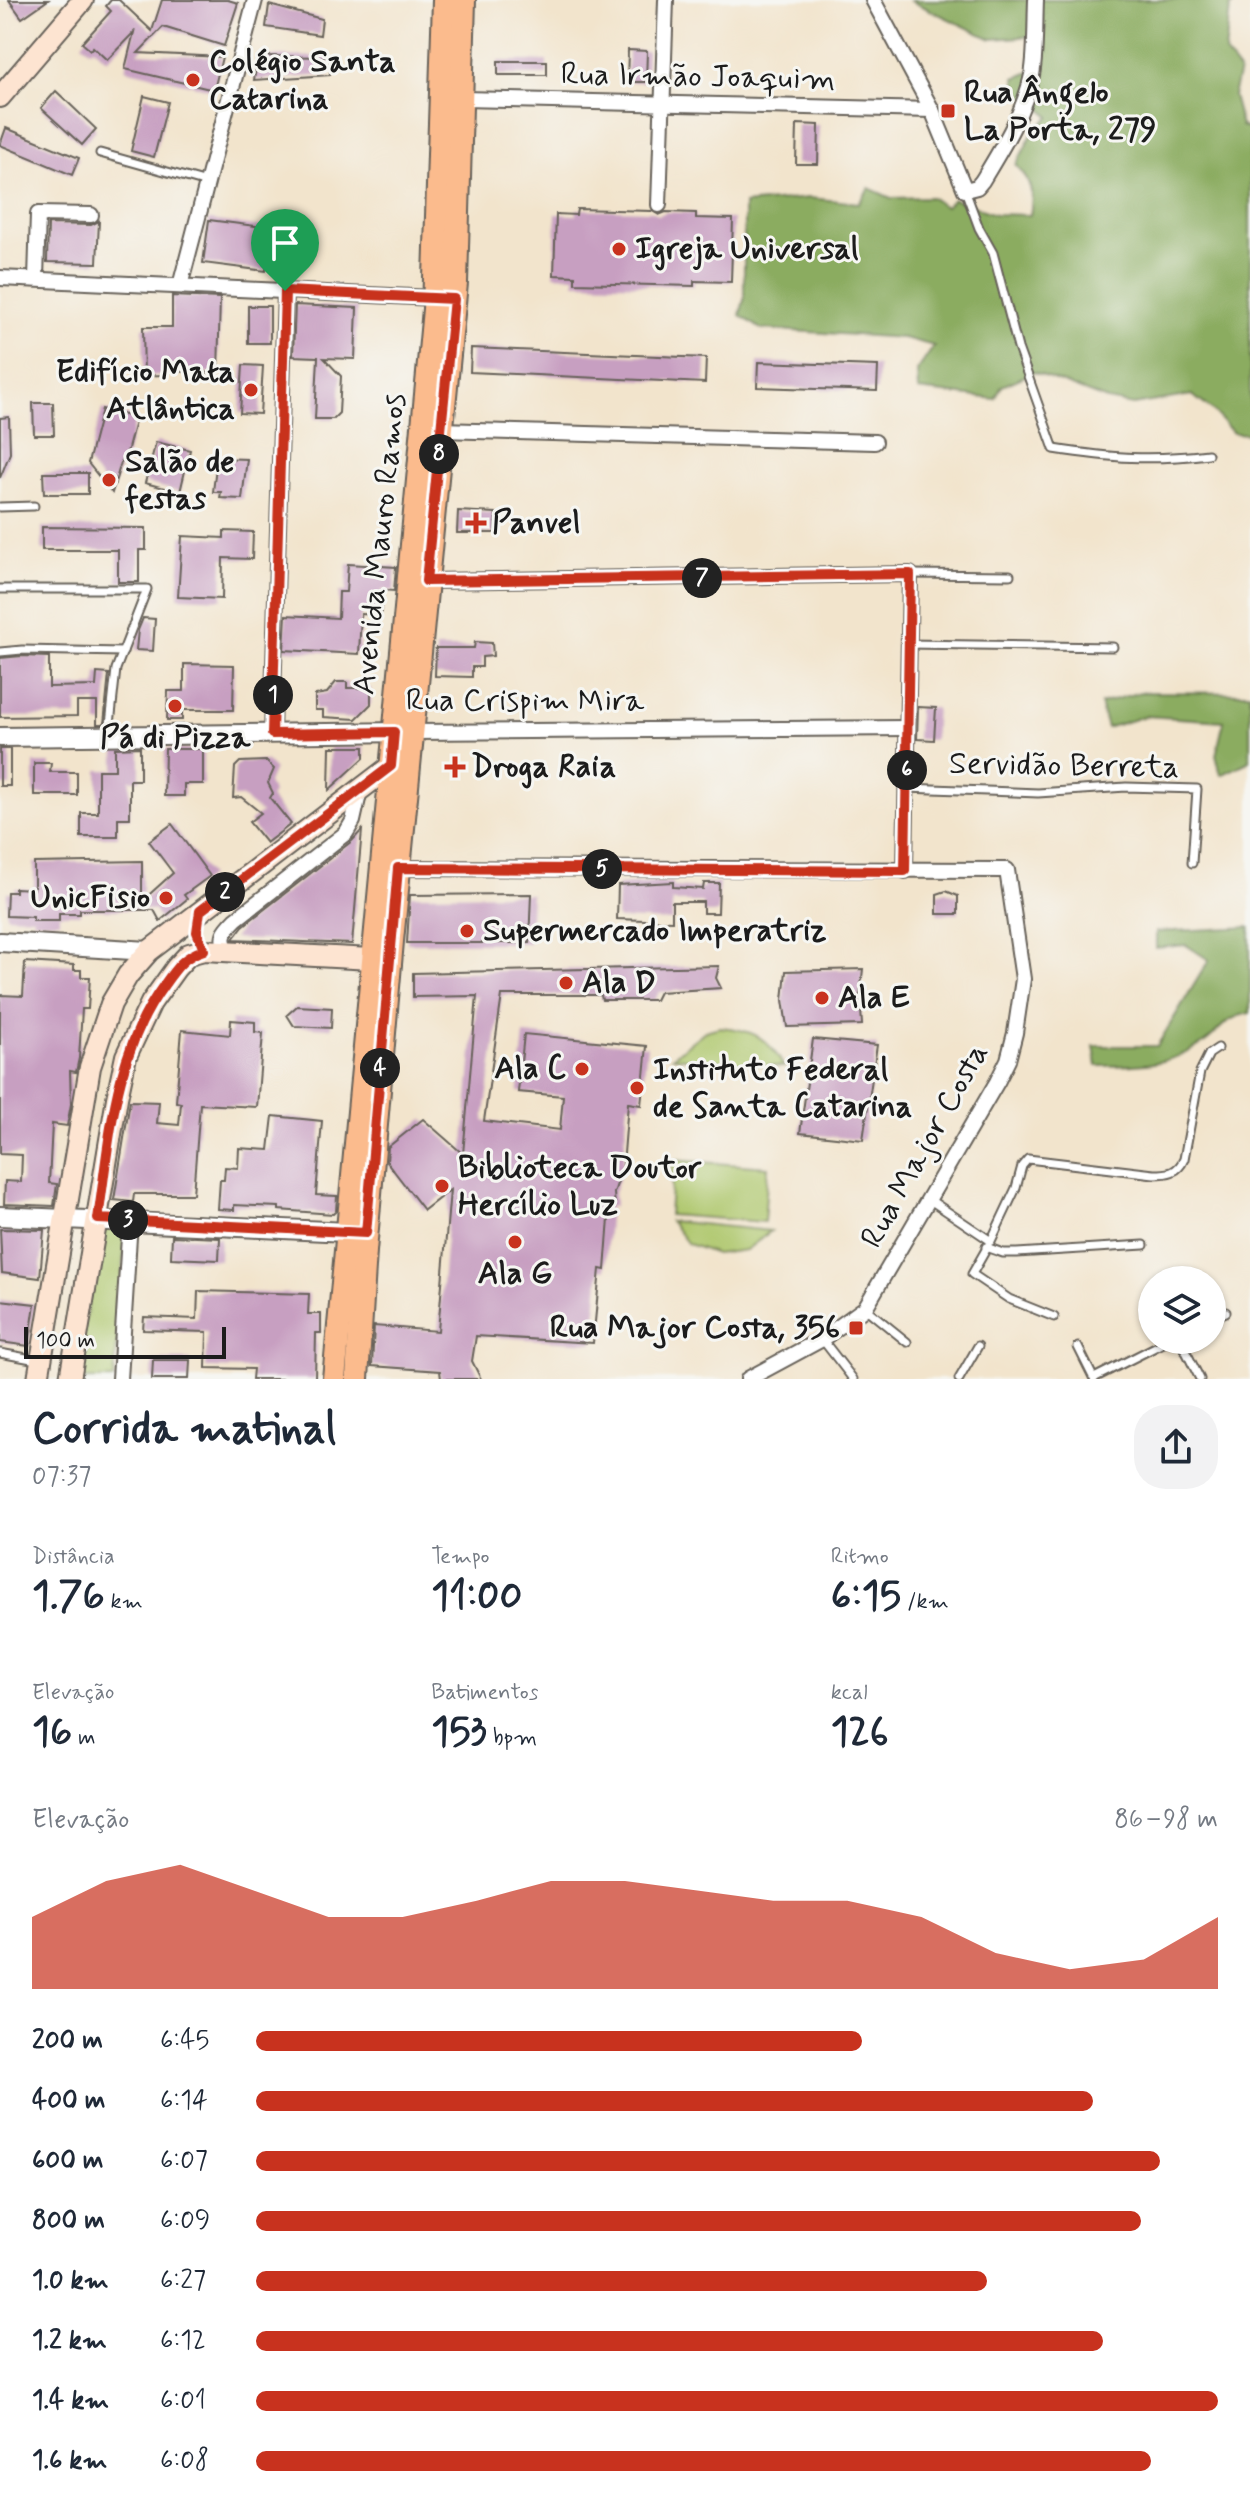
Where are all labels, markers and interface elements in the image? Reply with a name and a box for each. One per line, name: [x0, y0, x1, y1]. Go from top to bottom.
place label: Colégio Santa Catarina: [209, 41, 396, 120]
street label: Rua Irmão Joaquim: [560, 54, 836, 100]
marker: Colégio Santa Catarina: [184, 71, 202, 89]
place label: Rua Ângelo La Porta, 279: [964, 72, 1157, 151]
marker: Rua Ângelo La Porta, 279: [939, 102, 957, 120]
pin: [251, 209, 319, 291]
icon: arrive: [263, 221, 307, 265]
place label: Igreja Universal: [635, 228, 859, 271]
marker: Igreja Universal: [610, 240, 628, 258]
place label: Edifício Mata Atlântica: [56, 351, 235, 430]
marker: Edifício Mata Atlântica: [242, 381, 260, 399]
street label: Avenida Mauro Ramos: [343, 391, 417, 697]
pin: 8: [419, 434, 459, 474]
text: 8: [433, 440, 445, 468]
place label: Salão de festas: [124, 441, 235, 520]
marker: Salão de festas: [100, 471, 118, 489]
place label: Panvel: [492, 502, 580, 544]
marker: Panvel: [467, 514, 485, 532]
pin: 7: [682, 558, 722, 598]
text: 7: [695, 564, 709, 592]
pin: 1: [253, 675, 293, 715]
street label: Rua Crispim Mira: [406, 680, 645, 722]
text: 1: [268, 681, 278, 709]
marker: Pá di Pizza: [166, 697, 184, 715]
place label: Pá di Pizza: [100, 717, 251, 759]
street label: Servidão Berreta: [949, 743, 1179, 789]
place label: Droga Raia: [471, 746, 616, 789]
pin: 6: [887, 750, 927, 790]
text: 6: [901, 756, 913, 784]
marker: Droga Raia: [446, 758, 464, 776]
pin: 5: [582, 849, 622, 889]
text: 5: [595, 855, 609, 883]
pin: 2: [205, 872, 245, 912]
place label: UnicFisio: [31, 877, 150, 919]
text: 2: [220, 878, 230, 906]
marker: UnicFisio: [157, 889, 175, 907]
place label: Supermercado Imperatriz: [483, 910, 827, 952]
marker: Supermercado Imperatriz: [458, 922, 476, 940]
place label: Ala D: [582, 962, 656, 1004]
marker: Ala D: [557, 974, 575, 992]
place label: Ala E: [838, 977, 910, 1019]
marker: Ala E: [813, 989, 831, 1007]
street label: Rua Major Costa: [851, 1036, 999, 1256]
pin: 4: [360, 1048, 400, 1088]
place label: Ala C: [494, 1048, 566, 1090]
place label: Instituto Federal de Santa Catarina: [653, 1049, 912, 1128]
text: 4: [374, 1054, 386, 1082]
marker: Ala C: [573, 1060, 591, 1078]
marker: Instituto Federal de Santa Catarina: [628, 1079, 646, 1097]
place label: Biblioteca Doutor Hercílio Luz: [458, 1147, 702, 1226]
marker: Biblioteca Doutor Hercílio Luz: [433, 1177, 451, 1195]
pin: 3: [108, 1200, 148, 1240]
text: 3: [123, 1206, 133, 1234]
marker: Ala G: [506, 1233, 524, 1251]
place label: Ala G: [478, 1253, 552, 1295]
map controls: [1138, 1266, 1226, 1354]
button: layers: [1138, 1266, 1226, 1354]
place label: Rua Major Costa, 356: [550, 1307, 840, 1349]
marker: Rua Major Costa, 356: [847, 1319, 865, 1337]
scale bar: [24, 1323, 226, 1359]
text: 100 m: [36, 1327, 95, 1355]
text: Corrida matinal: [32, 1401, 336, 1459]
button: share: [1134, 1405, 1218, 1489]
text: 07:37: [32, 1460, 91, 1494]
text: Distância: [32, 1543, 115, 1571]
text: Tempo: [431, 1543, 490, 1571]
text: Ritmo: [831, 1543, 889, 1571]
text: 1.76: [32, 1571, 105, 1623]
text: 11:00: [431, 1571, 522, 1623]
text: 6:15: [831, 1571, 901, 1623]
text: km: [105, 1588, 143, 1616]
text: /km: [901, 1588, 949, 1616]
text: Elevação: [32, 1679, 114, 1707]
text: Batimentos: [431, 1679, 538, 1707]
text: kcal: [831, 1679, 868, 1707]
text: 16: [32, 1707, 72, 1759]
text: 153: [431, 1707, 487, 1759]
text: 126: [831, 1707, 889, 1759]
text: m: [72, 1724, 95, 1752]
text: bpm: [487, 1724, 537, 1752]
text: Elevação: [32, 1803, 129, 1837]
text: 86–98 m: [1114, 1803, 1218, 1837]
text: 200 m: [32, 2024, 103, 2058]
text: 6:45: [160, 2024, 209, 2058]
text: 400 m: [32, 2084, 105, 2118]
text: 6:14: [160, 2084, 208, 2118]
text: 600 m: [32, 2144, 104, 2178]
text: 6:07: [160, 2144, 208, 2178]
text: 800 m: [32, 2204, 105, 2238]
text: 6:09: [160, 2204, 210, 2238]
text: 1.0 km: [32, 2264, 109, 2298]
text: 6:27: [160, 2264, 206, 2298]
text: 1.2 km: [32, 2324, 107, 2358]
text: 6:12: [160, 2324, 206, 2358]
text: 1.4 km: [32, 2384, 109, 2418]
text: 6:01: [160, 2384, 206, 2418]
text: 1.6 km: [32, 2444, 107, 2478]
text: 6:08: [160, 2444, 209, 2478]

